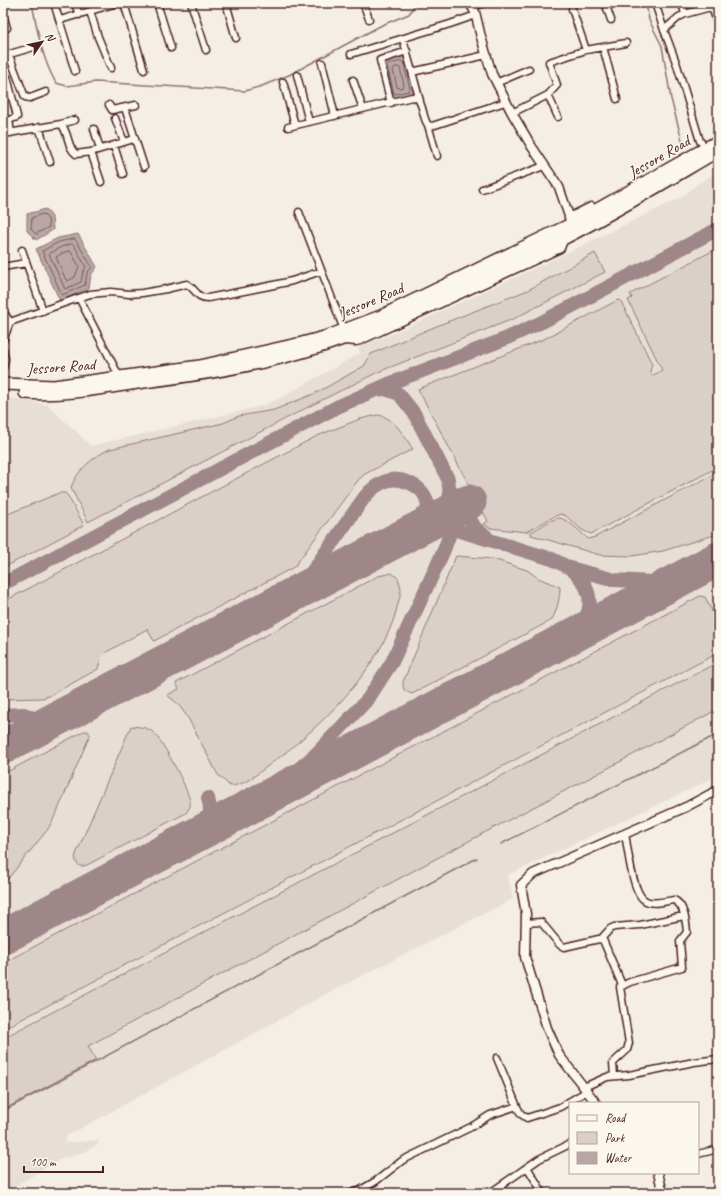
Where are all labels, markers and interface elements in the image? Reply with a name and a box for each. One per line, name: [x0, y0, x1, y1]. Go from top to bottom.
north arrow: [22, 22, 62, 62]
text: N: [43, 30, 59, 45]
street label: Jessore Road: [624, 130, 696, 183]
street label: Jessore Road: [335, 277, 409, 324]
street label: Jessore Road: [25, 354, 98, 379]
legend: [569, 1102, 699, 1174]
text: Road: [605, 1110, 627, 1126]
text: Park: [605, 1130, 626, 1146]
scale bar: [24, 1148, 103, 1174]
text: Water: [605, 1150, 633, 1166]
text: 100 m: [30, 1154, 57, 1170]

